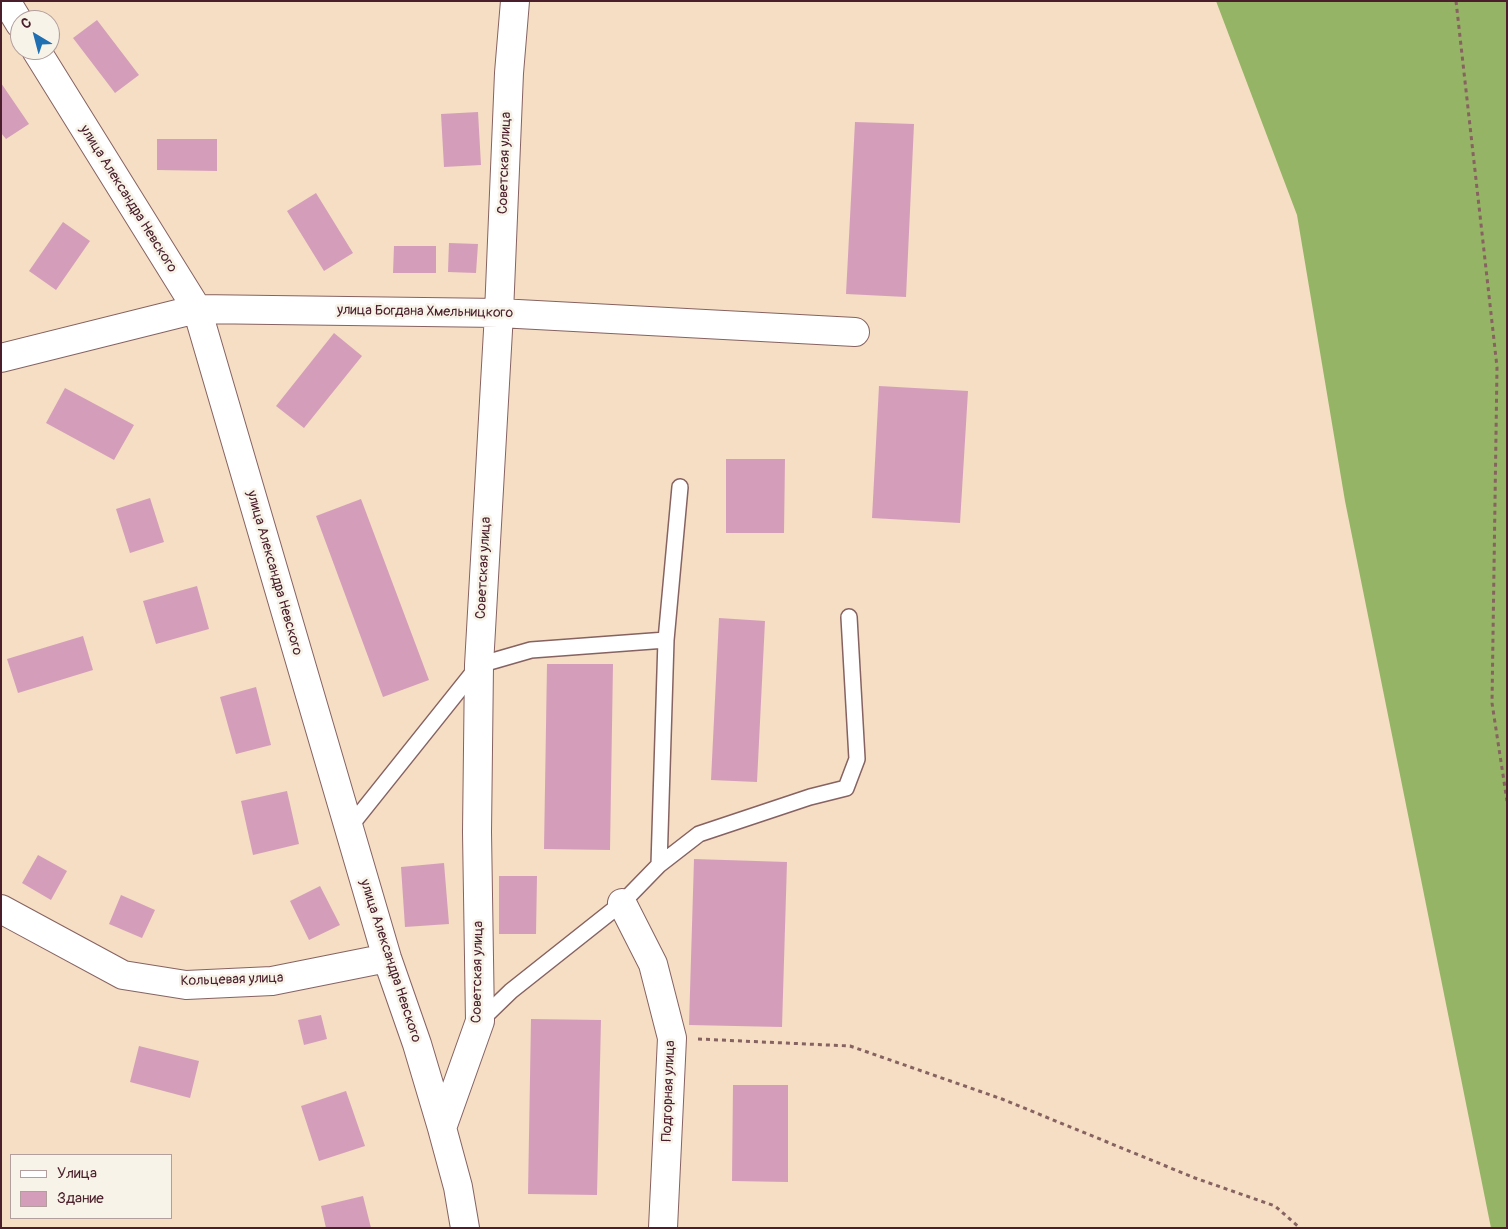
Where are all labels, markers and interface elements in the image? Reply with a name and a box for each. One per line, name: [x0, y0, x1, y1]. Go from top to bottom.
north arrow: [10, 10, 60, 60]
text: С: [18, 14, 35, 33]
street label: Советская улица: [495, 112, 515, 214]
street label: улица Александра Невского: [76, 122, 180, 276]
street label: улица Богдана Хмельницкого: [337, 302, 513, 322]
street label: улица Александра Невского: [242, 489, 306, 657]
street label: Советская улица: [473, 516, 495, 620]
street label: улица Александра Невского: [356, 877, 424, 1045]
street label: Советская улица: [469, 921, 487, 1023]
street label: Кольцевая улица: [180, 970, 284, 990]
street label: Подгорная улица: [659, 1040, 679, 1142]
legend: [10, 1154, 172, 1219]
text: Улица: [57, 1164, 97, 1183]
text: Здание: [57, 1189, 104, 1208]

